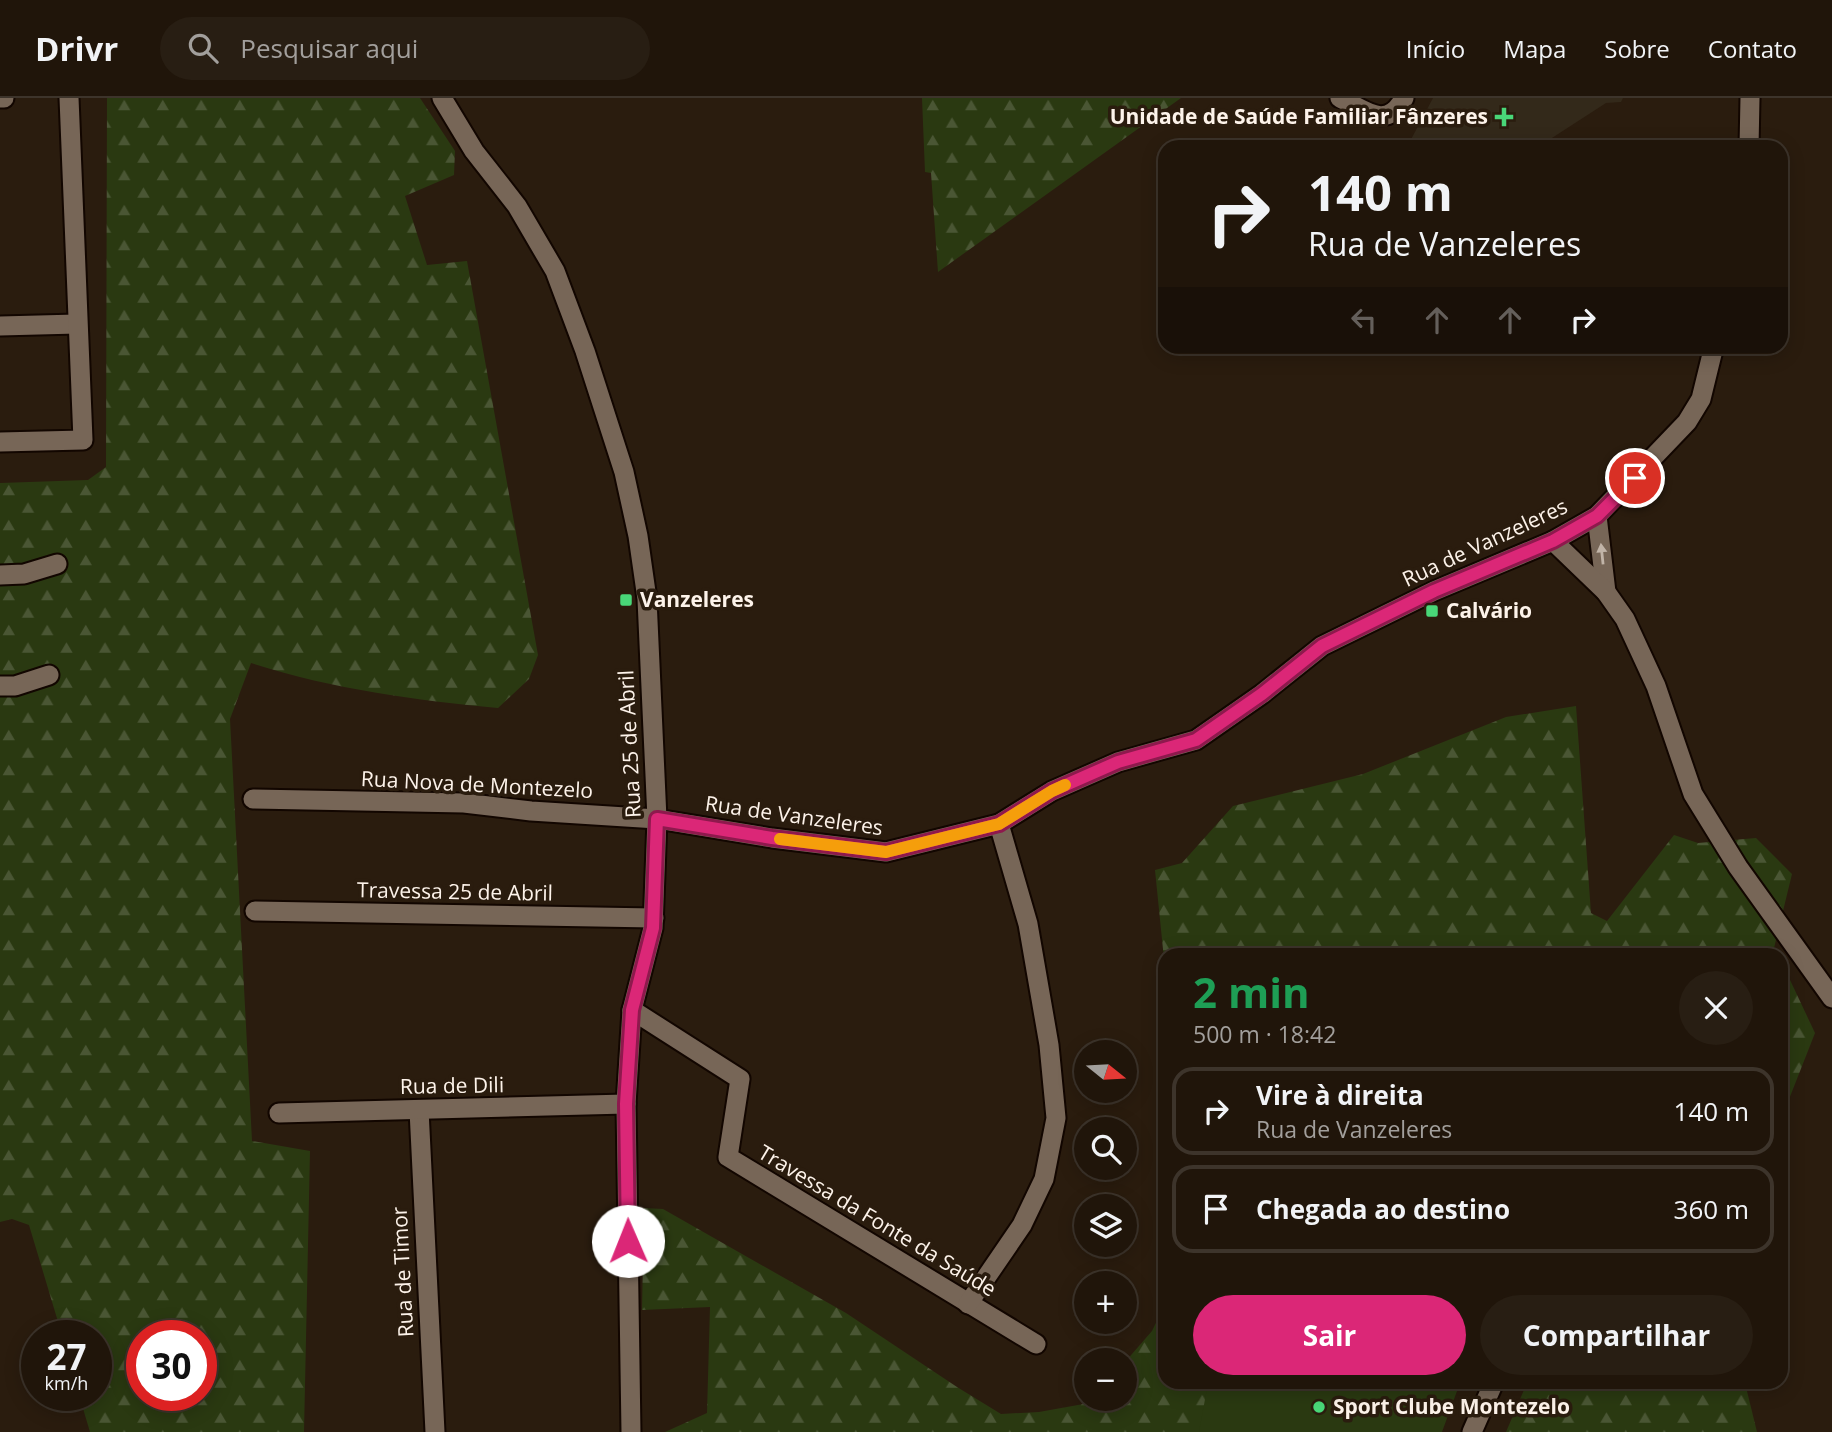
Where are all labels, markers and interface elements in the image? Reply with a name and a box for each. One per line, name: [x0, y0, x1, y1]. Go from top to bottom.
search box: [160, 17, 650, 80]
text: Drivr: [35, 26, 118, 71]
icon: search: [184, 29, 222, 67]
text: Pesquisar aqui: [240, 30, 418, 66]
text: Início: [1406, 32, 1465, 65]
text: Mapa: [1503, 32, 1566, 65]
text: Sobre: [1604, 32, 1670, 65]
text: Contato: [1708, 32, 1797, 65]
place label: Unidade de Saúde Familiar Fânzeres: [1110, 102, 1488, 130]
marker: Unidade de Saúde Familiar Fânzeres: [1494, 107, 1514, 127]
text: 140 m: [1308, 159, 1453, 225]
icon: right: [1193, 168, 1284, 259]
text: Rua de Vanzeleres: [1308, 222, 1581, 265]
icon: left: [1345, 301, 1383, 339]
icon: ahead: [1418, 301, 1456, 339]
icon: ahead: [1491, 301, 1529, 339]
icon: right: [1564, 301, 1602, 339]
pin: [1605, 448, 1665, 508]
icon: arrive: [1616, 459, 1654, 497]
street label: Rua de Vanzeleres: [1397, 492, 1572, 593]
one-way arrow: [1596, 543, 1607, 565]
place label: Vanzeleres: [640, 585, 754, 613]
marker: Vanzeleres: [618, 592, 634, 608]
place label: Calvário: [1446, 596, 1532, 624]
marker: Calvário: [1424, 603, 1440, 619]
street label: Rua 25 de Abril: [611, 669, 647, 819]
street label: Rua Nova de Montezelo: [360, 764, 594, 804]
street label: Rua de Vanzeleres: [703, 789, 885, 841]
street label: Travessa 25 de Abril: [357, 875, 553, 907]
text: 2 min: [1193, 963, 1310, 1020]
button: close: [1679, 971, 1753, 1045]
text: 500 m · 18:42: [1193, 1018, 1336, 1050]
north arrow: [1074, 1040, 1138, 1102]
map controls: [1074, 1040, 1137, 1411]
street label: Rua de Dili: [400, 1070, 504, 1100]
text: Vire à direita: [1256, 1077, 1424, 1113]
icon: right: [1197, 1092, 1235, 1130]
text: 140 m: [1674, 1093, 1749, 1129]
text: Rua de Vanzeleres: [1256, 1113, 1452, 1145]
button: search: [1074, 1117, 1137, 1180]
street label: Travessa da Fonte da Saúde: [753, 1138, 1002, 1302]
icon: arrive: [1197, 1190, 1235, 1228]
text: Chegada ao destino: [1256, 1191, 1510, 1227]
text: 360 m: [1674, 1191, 1749, 1227]
button: layers: [1074, 1194, 1137, 1257]
position arrow: [591, 1204, 665, 1278]
street label: Rua de Timor: [385, 1206, 419, 1338]
button: +: [1074, 1271, 1137, 1334]
button: Sair: [1193, 1295, 1466, 1375]
button: Compartilhar: [1480, 1295, 1753, 1375]
speed limit sign: 30: [126, 1320, 217, 1411]
text: 27: [46, 1333, 87, 1380]
button: −: [1074, 1348, 1137, 1411]
text: km/h: [45, 1371, 88, 1395]
place label: Sport Clube Montezelo: [1333, 1392, 1570, 1420]
marker: Sport Clube Montezelo: [1311, 1399, 1327, 1415]

